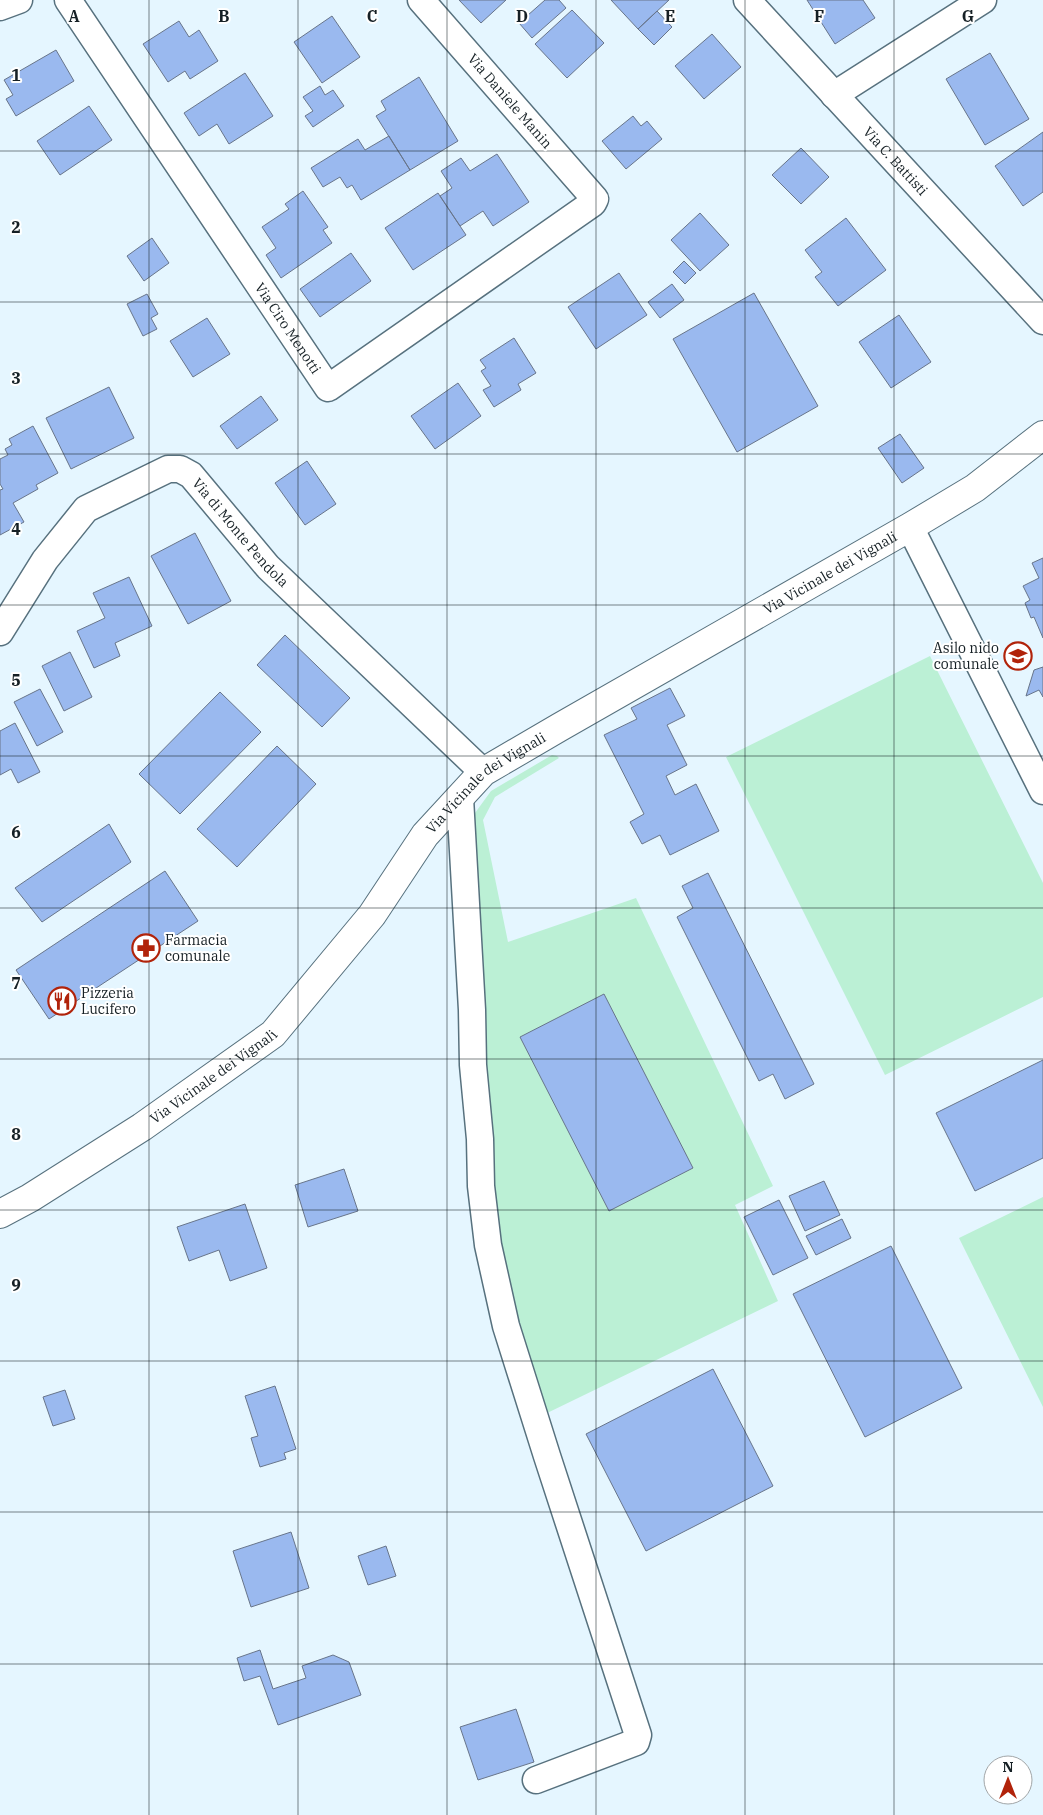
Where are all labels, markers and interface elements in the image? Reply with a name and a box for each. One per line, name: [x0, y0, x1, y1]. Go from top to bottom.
text: A: [68, 6, 80, 26]
text: B: [218, 6, 230, 26]
text: C: [367, 6, 377, 26]
text: D: [516, 6, 528, 26]
text: E: [665, 6, 675, 26]
text: F: [814, 6, 824, 26]
text: G: [962, 6, 974, 26]
street label: Via Daniele Manin: [464, 50, 556, 152]
text: 1: [11, 65, 21, 85]
street label: Via C. Battisti: [859, 123, 932, 199]
text: 2: [11, 217, 21, 237]
street label: Via Ciro Menotti: [251, 279, 325, 377]
text: 3: [11, 368, 21, 388]
street label: Via di Monte Pendola: [188, 474, 293, 591]
text: 4: [11, 519, 21, 539]
street label: Via Vicinale dei Vignali: [760, 527, 900, 618]
place label: Asilo nido comunale: [933, 639, 999, 673]
school or university icon: Asilo nido comunale: [1003, 641, 1033, 671]
text: 5: [11, 670, 21, 690]
street label: Via Vicinale dei Vignali: [422, 728, 549, 837]
text: 6: [11, 822, 21, 842]
place label: Farmacia comunale: [165, 931, 230, 965]
pharmacy icon: Farmacia comunale: [131, 933, 161, 963]
text: 7: [11, 973, 21, 993]
place label: Pizzeria Lucifero: [81, 984, 136, 1018]
restaurant icon: Pizzeria Lucifero: [47, 986, 77, 1016]
street label: Via Vicinale dei Vignali: [146, 1027, 281, 1127]
text: 8: [11, 1124, 21, 1144]
text: 9: [11, 1275, 21, 1295]
north arrow: [983, 1755, 1033, 1805]
text: N: [1002, 1758, 1014, 1776]

